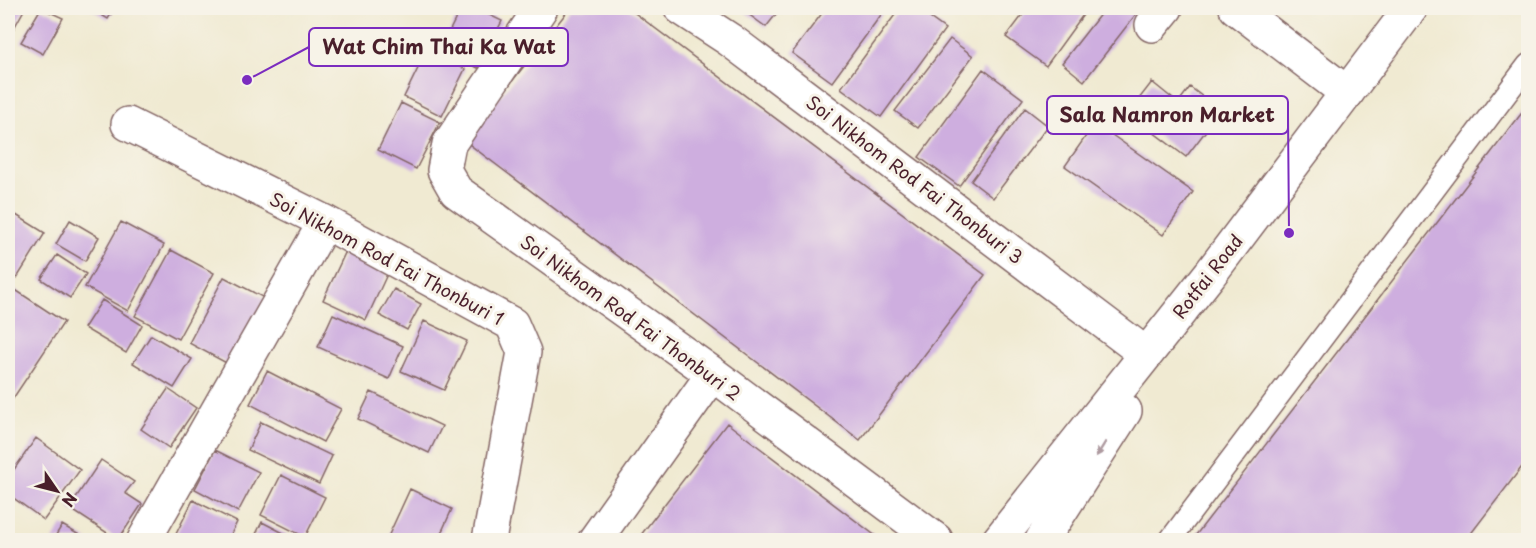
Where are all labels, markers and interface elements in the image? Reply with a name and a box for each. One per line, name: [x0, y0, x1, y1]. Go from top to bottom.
callout: Wat Chim Thai Ka Wat: [309, 28, 568, 66]
text: Wat Chim Thai Ka Wat: [322, 31, 556, 61]
street label: Soi Nikhom Rod Fai Thonburi 3: [801, 88, 1029, 270]
callout: Sala Namron Market: [1047, 96, 1288, 134]
text: Sala Namron Market: [1059, 99, 1275, 129]
street label: Soi Nikhom Rod Fai Thonburi 1: [265, 185, 509, 331]
street label: Soi Nikhom Rod Fai Thonburi 2: [515, 228, 747, 406]
street label: Rotfai Road: [1165, 228, 1249, 324]
one-way arrow: [1095, 441, 1106, 457]
north arrow: [27, 461, 87, 521]
text: N: [57, 488, 84, 512]

